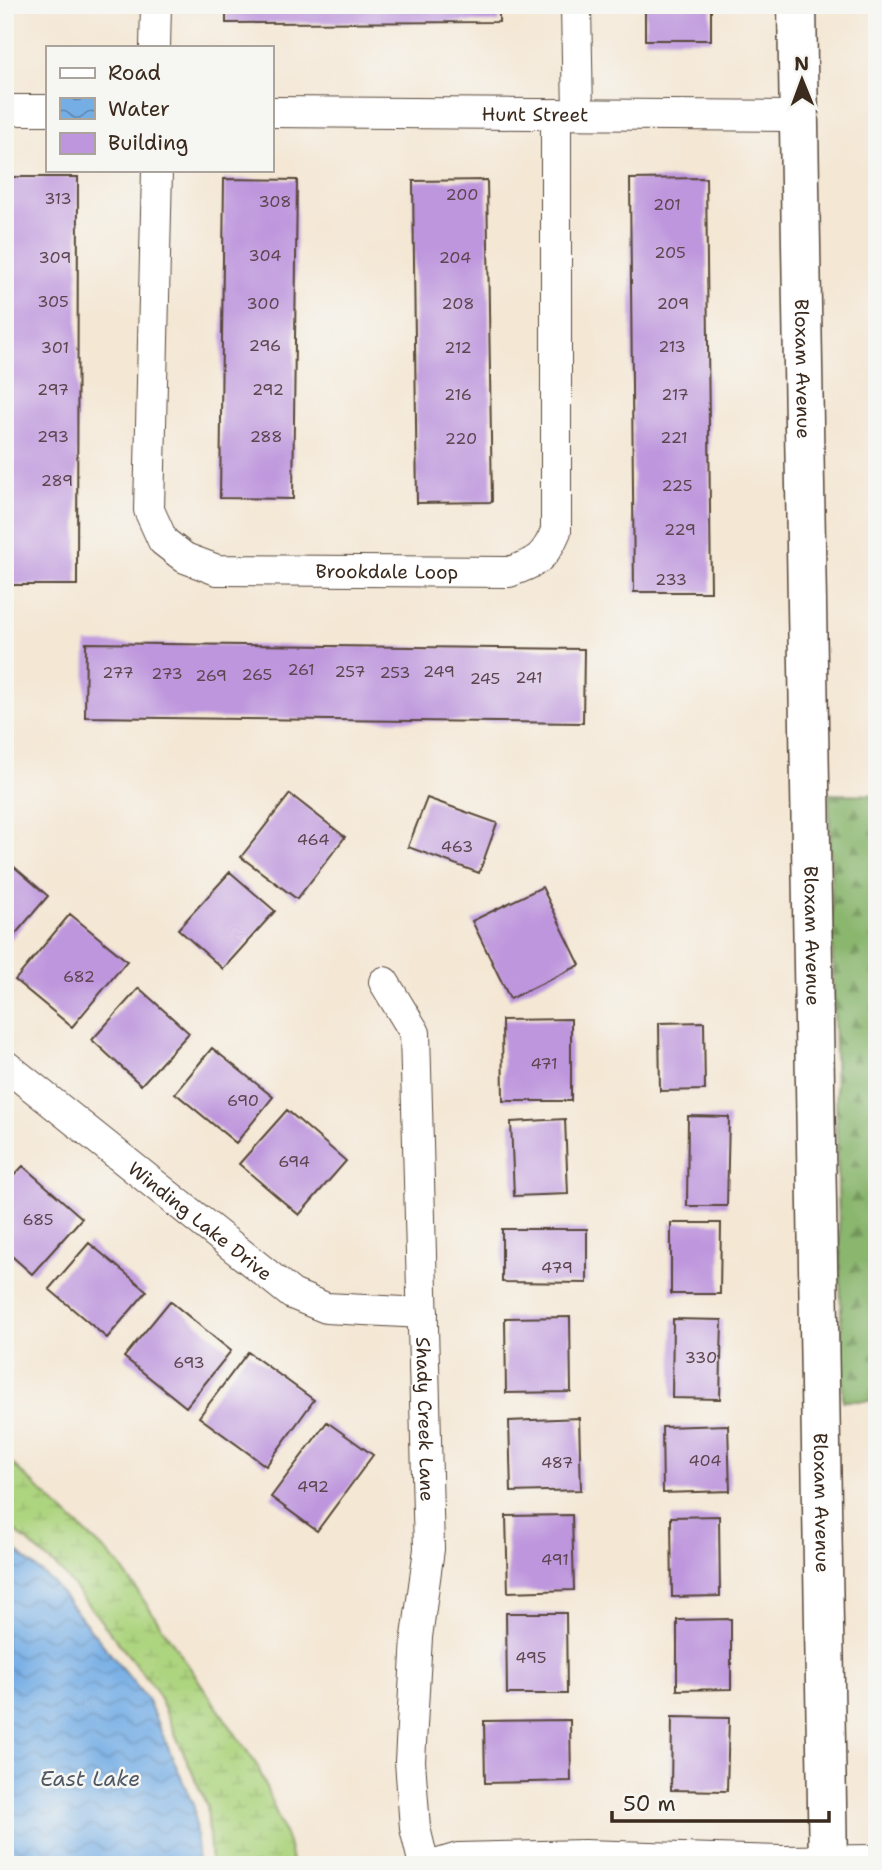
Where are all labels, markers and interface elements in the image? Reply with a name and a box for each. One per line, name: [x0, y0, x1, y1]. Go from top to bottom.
legend: [46, 46, 273, 172]
north arrow: [766, 46, 836, 116]
text: N: [794, 51, 809, 76]
text: Road: [108, 59, 161, 87]
text: Water: [108, 95, 170, 123]
street label: Hunt Street: [481, 101, 589, 127]
text: Building: [108, 129, 188, 157]
house number: 200: [446, 184, 478, 205]
house number: 313: [44, 188, 72, 209]
house number: 308: [258, 191, 292, 212]
house number: 201: [653, 194, 681, 215]
house number: 205: [654, 242, 686, 263]
house number: 304: [249, 245, 281, 266]
house number: 309: [39, 247, 71, 268]
house number: 204: [439, 247, 471, 268]
house number: 305: [37, 291, 69, 312]
house number: 300: [246, 293, 280, 314]
house number: 208: [442, 293, 474, 314]
house number: 209: [657, 293, 689, 314]
street label: Bloxam Avenue: [789, 299, 817, 439]
house number: 296: [249, 335, 281, 356]
house number: 213: [658, 336, 686, 357]
house number: 301: [41, 337, 69, 358]
house number: 212: [444, 337, 472, 358]
house number: 297: [37, 379, 69, 400]
house number: 292: [252, 379, 284, 400]
house number: 216: [444, 384, 472, 405]
house number: 217: [661, 384, 689, 405]
house number: 293: [37, 426, 69, 447]
house number: 288: [250, 426, 282, 447]
house number: 221: [660, 427, 688, 448]
house number: 220: [445, 428, 477, 449]
house number: 289: [41, 470, 73, 491]
house number: 225: [661, 475, 693, 496]
house number: 229: [664, 519, 696, 540]
street label: Brookdale Loop: [315, 558, 458, 584]
house number: 233: [655, 569, 687, 590]
house number: 261: [287, 659, 315, 680]
house number: 257: [334, 661, 366, 682]
house number: 249: [423, 661, 455, 682]
house number: 277: [102, 662, 134, 683]
house number: 253: [379, 662, 411, 683]
house number: 273: [151, 663, 183, 684]
house number: 265: [242, 664, 272, 685]
house number: 269: [195, 665, 227, 686]
house number: 241: [515, 667, 543, 688]
house number: 245: [470, 668, 500, 689]
house number: 464: [297, 829, 329, 850]
house number: 463: [441, 836, 473, 857]
street label: Bloxam Avenue: [799, 866, 826, 1006]
house number: 682: [63, 966, 95, 987]
house number: 471: [530, 1053, 558, 1074]
house number: 690: [227, 1090, 259, 1111]
house number: 694: [278, 1151, 310, 1172]
street label: Winding Lake Drive: [123, 1156, 278, 1286]
house number: 685: [22, 1209, 54, 1230]
house number: 479: [541, 1257, 573, 1278]
street label: Shady Creek Lane: [411, 1336, 440, 1502]
house number: 330: [685, 1347, 717, 1368]
house number: 693: [173, 1352, 205, 1373]
street label: Bloxam Avenue: [808, 1433, 836, 1573]
house number: 404: [689, 1450, 722, 1471]
house number: 487: [541, 1452, 573, 1473]
house number: 492: [297, 1476, 329, 1497]
house number: 491: [541, 1549, 569, 1570]
house number: 495: [515, 1647, 547, 1668]
water label: East Lake: [40, 1765, 140, 1793]
scale bar: [612, 1779, 830, 1823]
text: 50 m: [623, 1790, 676, 1818]

